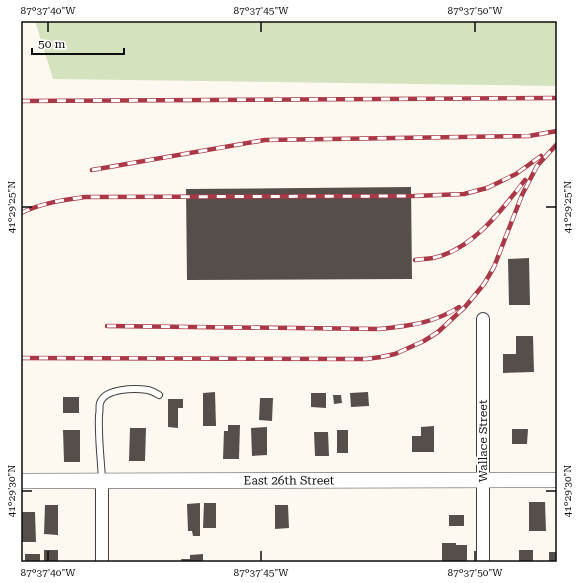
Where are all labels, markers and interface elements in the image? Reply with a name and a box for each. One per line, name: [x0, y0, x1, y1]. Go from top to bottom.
text: 87°37'40"W: [21, 5, 76, 16]
text: 87°37'45"W: [234, 5, 289, 16]
text: 87°37'50"W: [448, 5, 503, 16]
scale bar: [32, 30, 124, 56]
text: 50 m: [38, 37, 65, 51]
text: 41°29'25"N: [6, 181, 17, 233]
text: 41°29'25"N: [562, 181, 573, 233]
street label: Wallace Street: [476, 399, 490, 482]
text: 41°29'30"N: [6, 465, 17, 517]
text: 41°29'30"N: [562, 465, 573, 517]
street label: East 26th Street: [244, 473, 335, 488]
text: 87°37'40"W: [21, 567, 76, 578]
text: 87°37'45"W: [234, 567, 289, 578]
text: 87°37'50"W: [448, 567, 503, 578]

